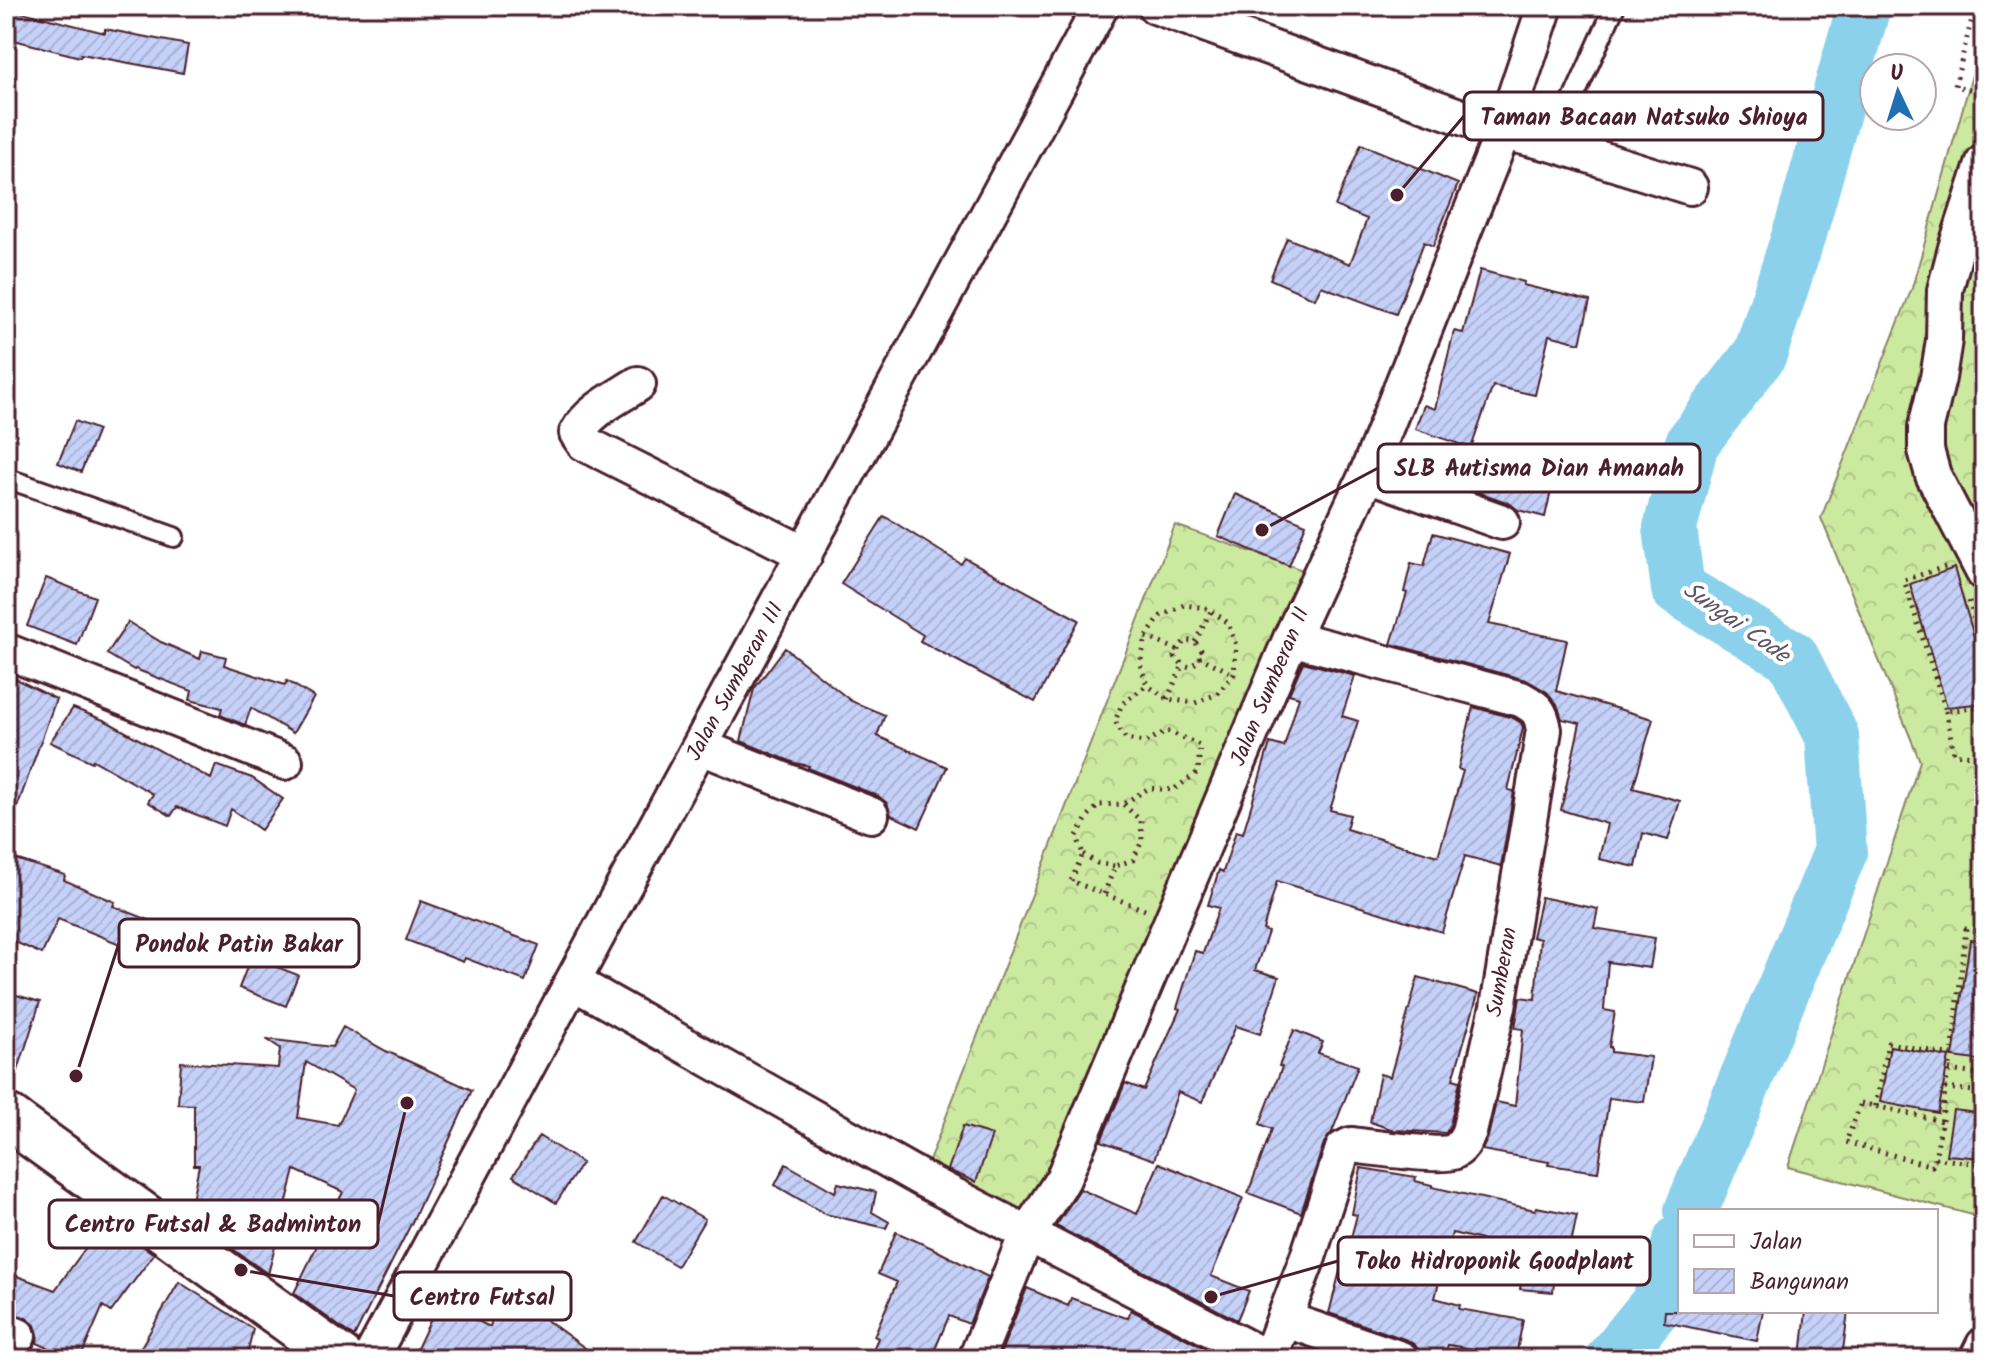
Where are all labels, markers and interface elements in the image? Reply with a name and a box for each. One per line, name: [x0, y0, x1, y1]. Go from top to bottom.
north arrow: [1858, 52, 1938, 132]
text: U: [1889, 57, 1905, 92]
callout: Taman Bacaan Natsuko Shioya: [1464, 92, 1823, 140]
text: Taman Bacaan Natsuko Shioya: [1480, 99, 1808, 138]
callout: SLB Autisma Dian Amanah: [1378, 444, 1700, 492]
text: SLB Autisma Dian Amanah: [1394, 450, 1684, 489]
water label: Sungai Code: [1674, 572, 1799, 676]
street label: Jalan Sumberan III: [678, 596, 794, 768]
street label: Jalan Sumberan II: [1222, 602, 1320, 772]
callout: Pondok Patin Bakar: [119, 919, 359, 967]
street label: Sumberan: [1478, 924, 1528, 1020]
text: Pondok Patin Bakar: [135, 926, 344, 965]
callout: Centro Futsal & Badminton: [49, 1200, 378, 1248]
text: Centro Futsal & Badminton: [65, 1206, 361, 1245]
legend: [1678, 1209, 1938, 1313]
text: Jalan: [1750, 1223, 1802, 1262]
callout: Toko Hidroponik Goodplant: [1338, 1237, 1650, 1285]
text: Toko Hidroponik Goodplant: [1354, 1243, 1635, 1282]
text: Bangunan: [1750, 1263, 1849, 1302]
callout: Centro Futsal: [394, 1272, 571, 1320]
text: Centro Futsal: [410, 1279, 555, 1318]

